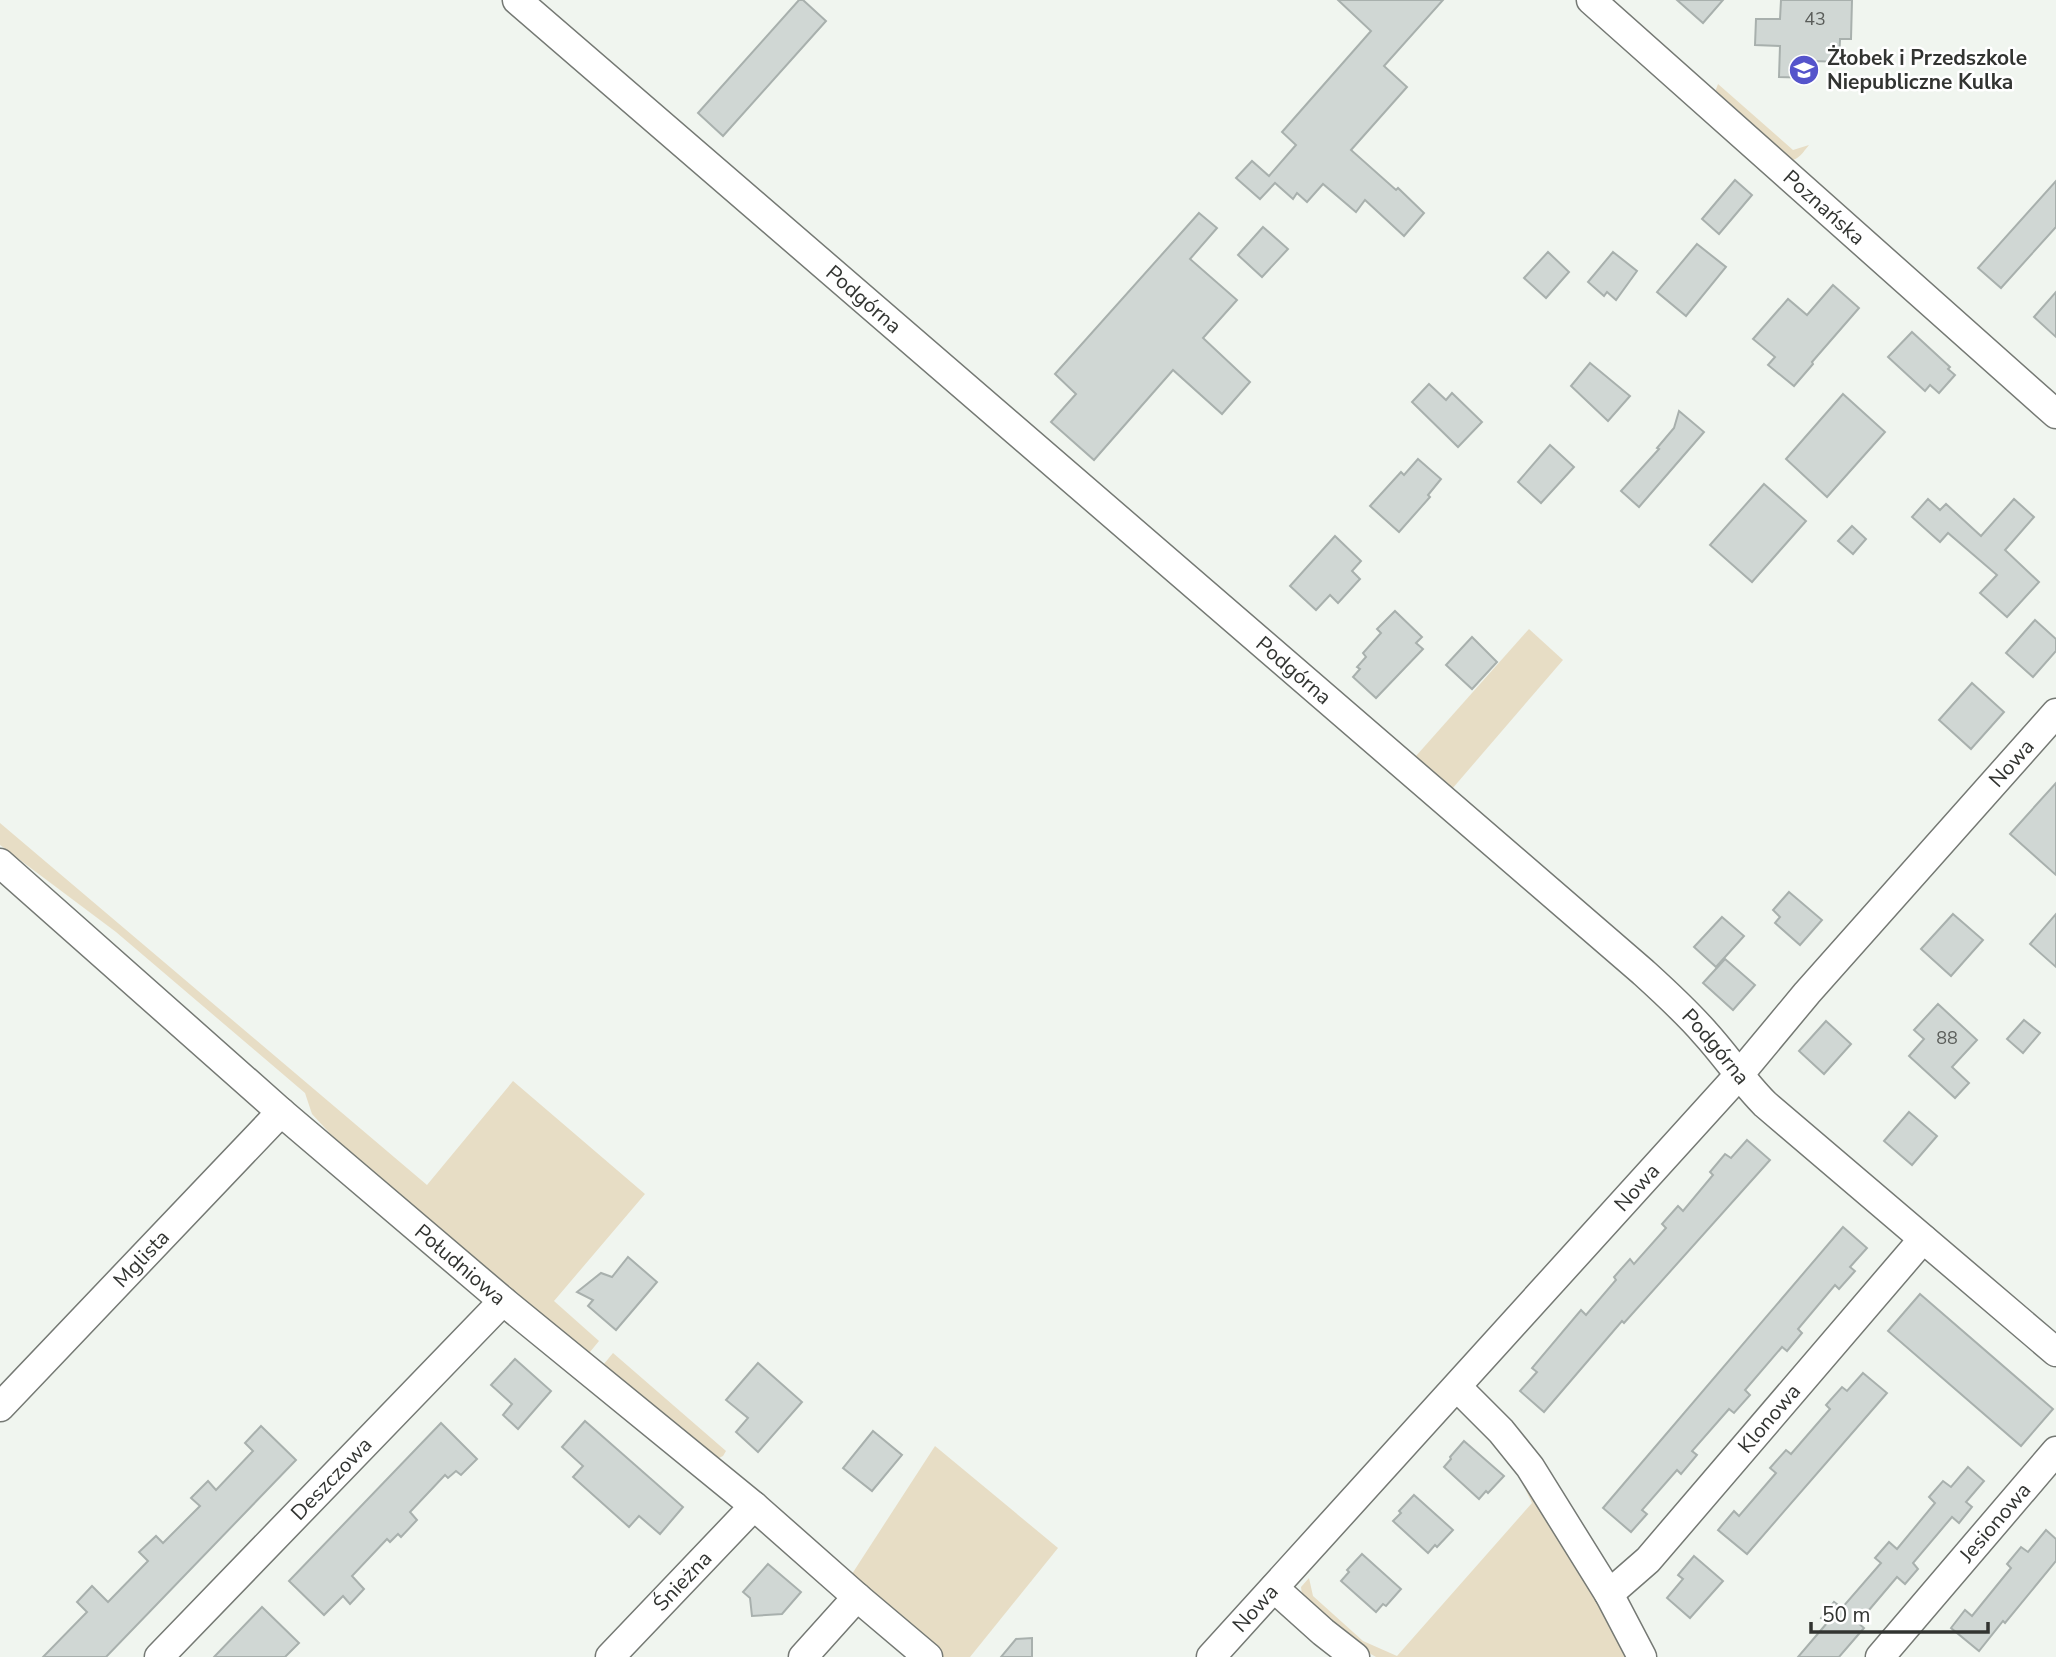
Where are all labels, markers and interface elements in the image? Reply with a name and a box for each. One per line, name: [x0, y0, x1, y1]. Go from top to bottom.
house number: 43: [1804, 7, 1826, 31]
place label: Żłobek i Przedszkole Niepubliczne Kulka: [1827, 44, 2027, 96]
school or university icon: Żłobek i Przedszkole Niepubliczne Kulka: [1787, 53, 1821, 87]
street label: Poznańska: [1777, 164, 1871, 251]
street label: Podgórna: [820, 259, 907, 340]
street label: Podgórna: [1250, 630, 1337, 711]
street label: Nowa: [1982, 733, 2040, 793]
street label: Podgórna: [1676, 1003, 1756, 1091]
house number: 88: [1936, 1026, 1958, 1050]
street label: Nowa: [1608, 1157, 1666, 1217]
street label: Południowa: [409, 1218, 512, 1312]
street label: Mglista: [107, 1224, 176, 1294]
street label: Klonowa: [1732, 1378, 1807, 1459]
street label: Deszczowa: [285, 1431, 378, 1526]
street label: Jesionowa: [1952, 1477, 2037, 1569]
street label: Śnieżna: [647, 1545, 718, 1617]
street label: Nowa: [1226, 1578, 1284, 1638]
scale bar: [1811, 1590, 1988, 1634]
text: 50 m: [1822, 1601, 1871, 1629]

